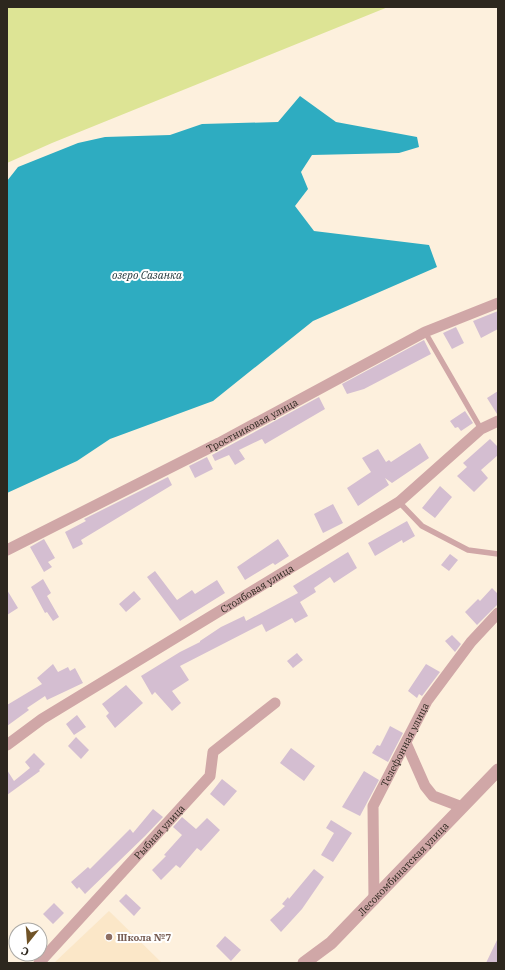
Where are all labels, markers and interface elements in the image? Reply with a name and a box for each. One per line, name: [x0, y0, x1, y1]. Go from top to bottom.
water label: озеро Сазанка: [112, 268, 182, 282]
street label: Тростниковая улица: [204, 395, 301, 455]
street label: Столбовая улица: [218, 561, 297, 616]
street label: Телефонная улица: [378, 700, 432, 789]
street label: Рыбная улица: [131, 802, 188, 862]
street label: Лесокомбинатская улица: [355, 819, 452, 919]
north arrow: [8, 922, 48, 962]
place label: Школа №7: [117, 931, 171, 944]
marker: Школа №7: [104, 932, 114, 942]
text: С: [20, 944, 31, 959]

